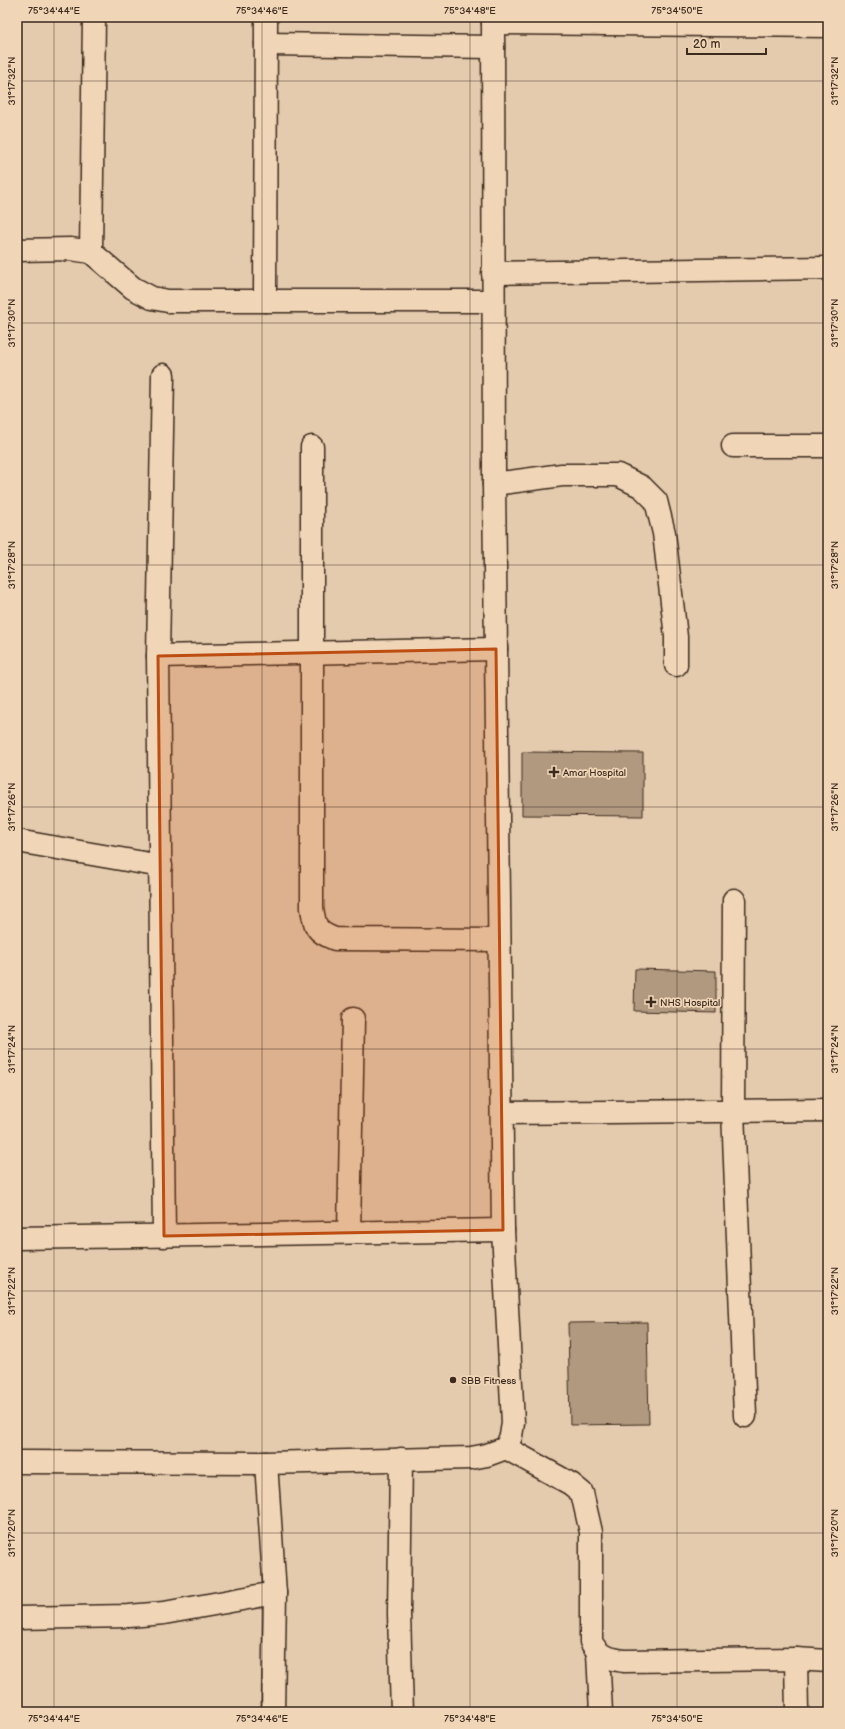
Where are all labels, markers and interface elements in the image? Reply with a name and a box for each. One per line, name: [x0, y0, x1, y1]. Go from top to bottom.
text: 75°34'44"E: [28, 5, 80, 17]
text: 75°34'46"E: [236, 5, 288, 17]
text: 75°34'48"E: [444, 5, 496, 17]
text: 75°34'50"E: [651, 5, 703, 17]
scale bar: [687, 30, 766, 56]
text: 20 m: [693, 37, 720, 52]
text: 31°17'32"N: [6, 57, 18, 105]
text: 31°17'32"N: [829, 57, 841, 105]
text: 31°17'30"N: [6, 299, 18, 347]
text: 31°17'30"N: [829, 299, 841, 347]
text: 31°17'28"N: [6, 541, 18, 589]
text: 31°17'28"N: [829, 541, 841, 589]
marker: Amar Hospital: [548, 766, 560, 778]
place label: Amar Hospital: [563, 767, 626, 779]
text: 31°17'26"N: [6, 783, 18, 831]
text: 31°17'26"N: [829, 783, 841, 831]
marker: NHS Hospital: [645, 996, 657, 1008]
place label: NHS Hospital: [660, 997, 720, 1009]
text: 31°17'24"N: [6, 1025, 18, 1073]
text: 31°17'24"N: [829, 1025, 841, 1073]
text: 31°17'22"N: [6, 1267, 18, 1315]
text: 31°17'22"N: [829, 1267, 841, 1315]
marker: SBB Fitness: [448, 1375, 458, 1385]
place label: SBB Fitness: [461, 1375, 516, 1387]
text: 31°17'20"N: [6, 1509, 18, 1557]
text: 31°17'20"N: [829, 1509, 841, 1557]
text: 75°34'44"E: [28, 1713, 80, 1725]
text: 75°34'46"E: [236, 1713, 288, 1725]
text: 75°34'48"E: [444, 1713, 496, 1725]
text: 75°34'50"E: [651, 1713, 703, 1725]

